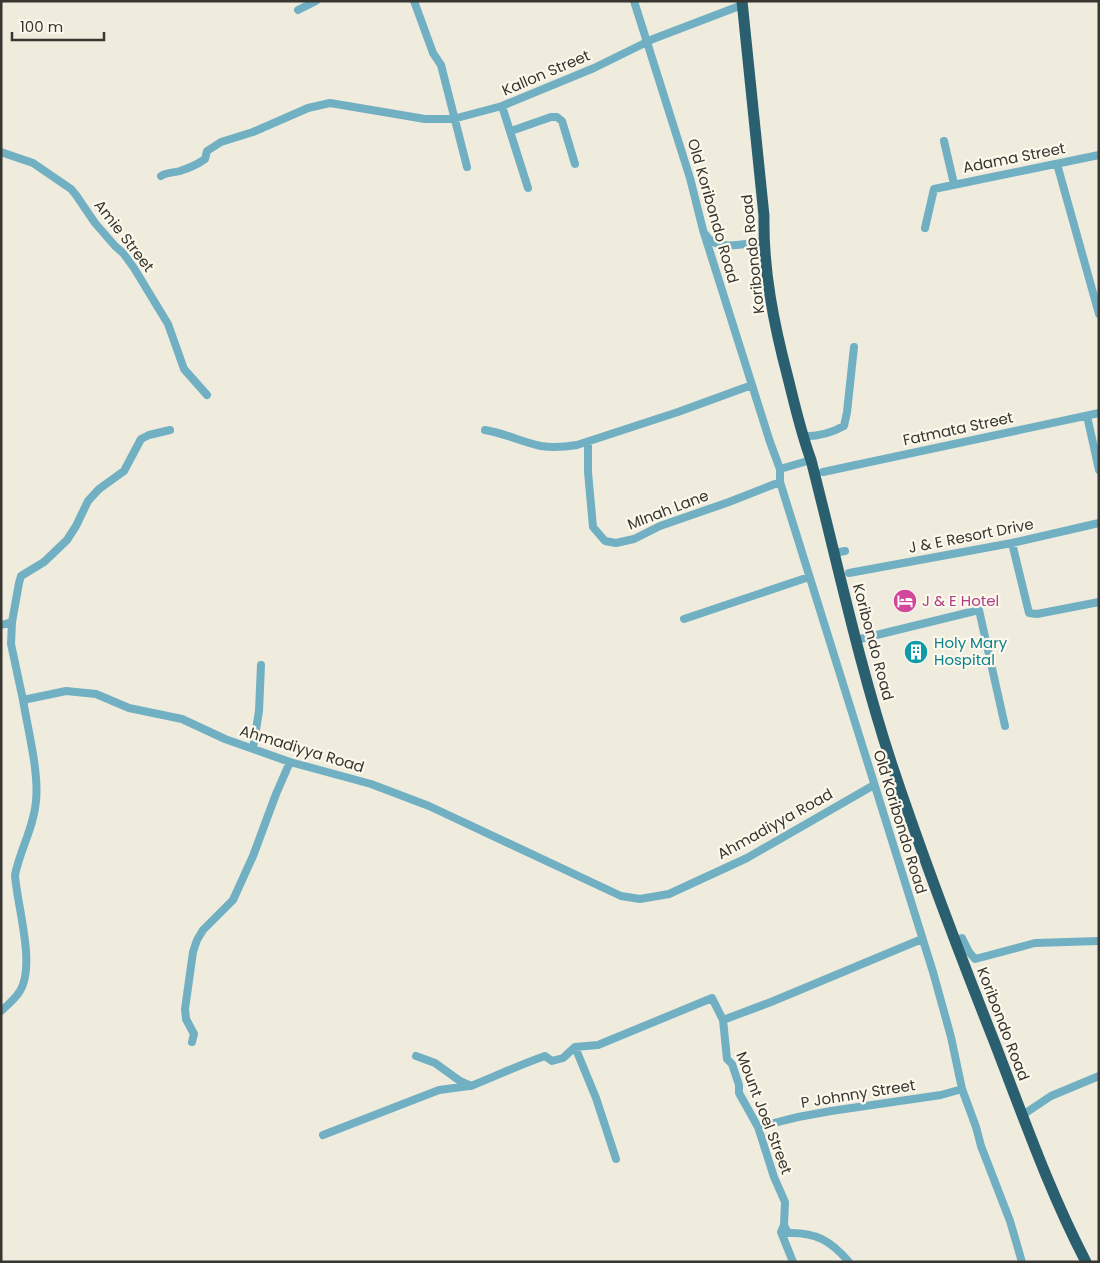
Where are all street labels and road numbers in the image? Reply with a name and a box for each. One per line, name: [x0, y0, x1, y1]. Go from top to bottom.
street label: Kallon Street: [499, 45, 593, 100]
street label: Old Koribondo Road: [683, 136, 744, 286]
street label: Adama Street: [961, 137, 1067, 178]
street label: Koribondo Road: [736, 193, 769, 315]
street label: Amie Street: [89, 195, 159, 276]
street label: Fatmata Street: [901, 407, 1015, 450]
street label: MInah Lane: [624, 484, 711, 535]
street label: J & E Resort Drive: [906, 513, 1035, 558]
street label: Koribondo Road: [848, 581, 899, 703]
street label: Ahmadiyya Road: [237, 720, 367, 777]
street label: Old Koribondo Road: [869, 747, 932, 896]
street label: Ahmadiyya Road: [713, 783, 836, 864]
street label: Koribondo Road: [972, 964, 1035, 1084]
street label: Mount Joel Street: [731, 1049, 798, 1177]
street label: P Johnny Street: [799, 1074, 917, 1113]

